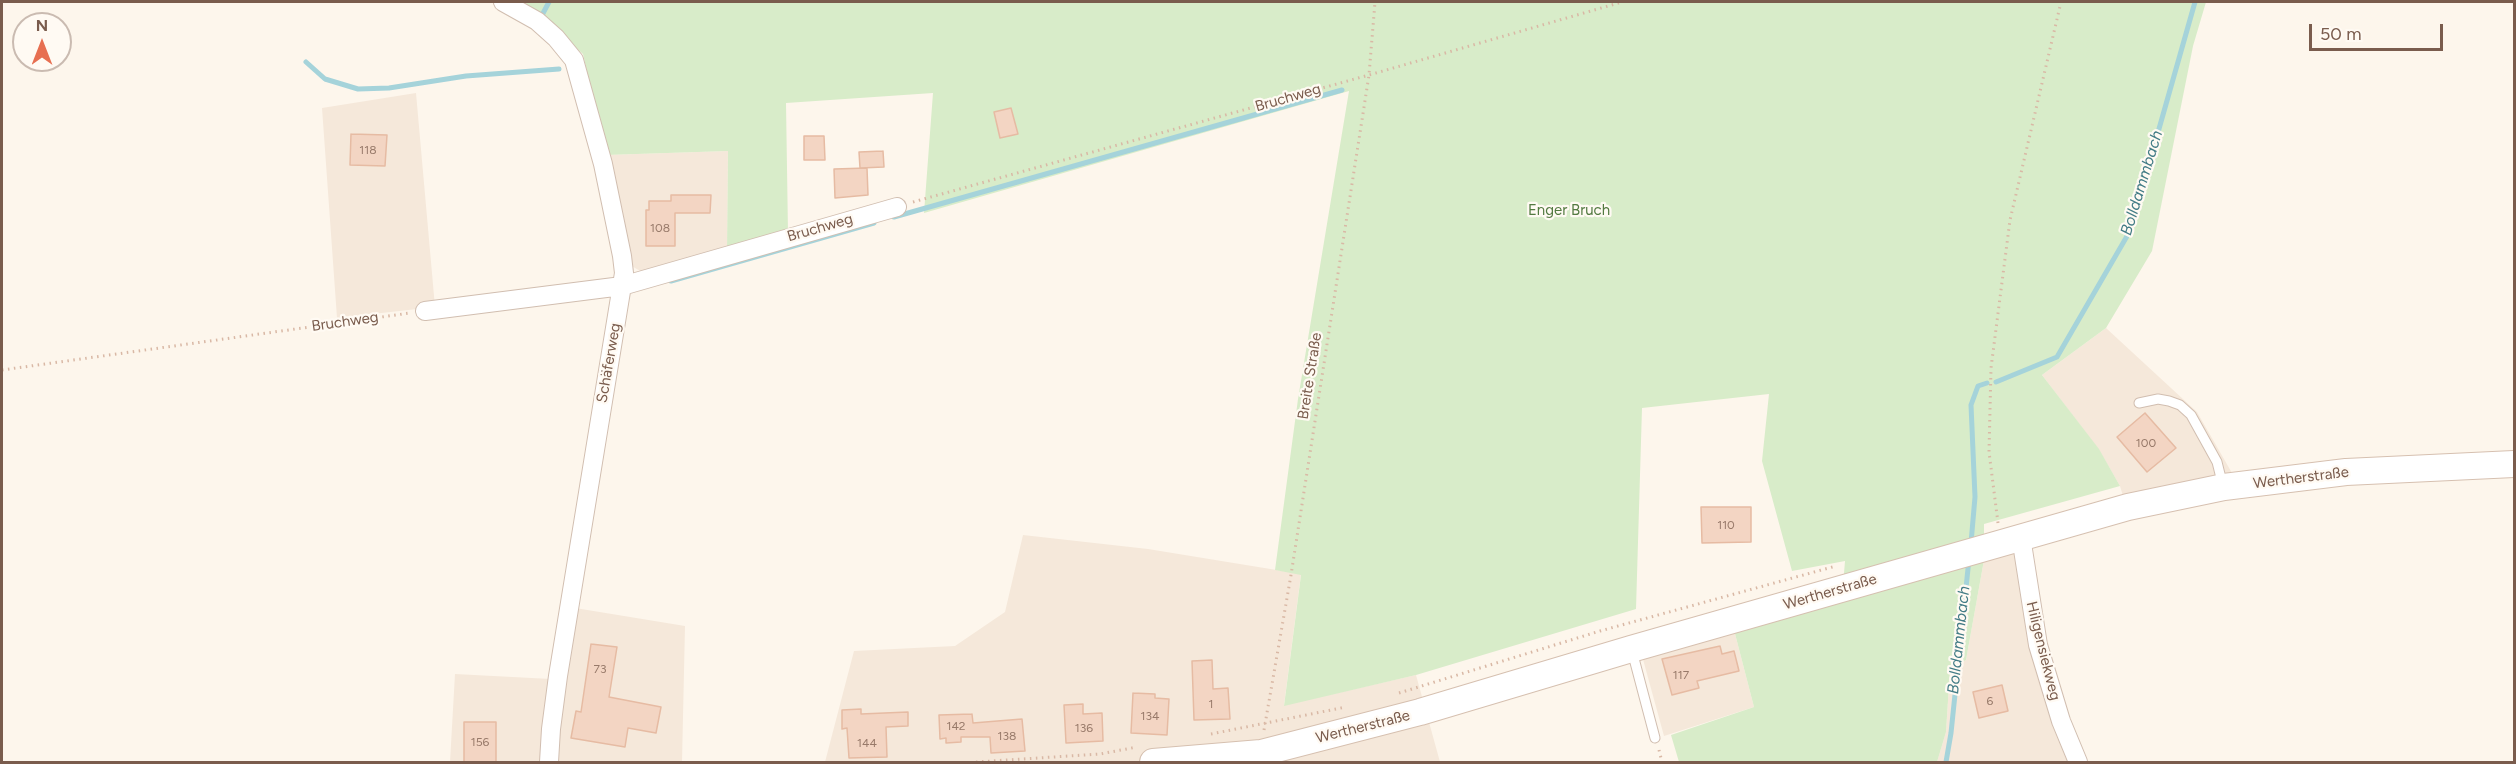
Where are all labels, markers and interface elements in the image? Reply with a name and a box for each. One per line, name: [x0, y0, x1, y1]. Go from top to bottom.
north arrow: [12, 12, 72, 72]
scale bar: [2312, 12, 2446, 50]
text: N: [36, 16, 48, 35]
text: 50 m: [2320, 23, 2362, 45]
street label: Bruchweg: [1253, 80, 1323, 116]
water label: Bolldammbach: [2117, 128, 2167, 238]
house number: 118: [359, 143, 377, 157]
park label: Enger Bruch: [1528, 202, 1610, 220]
street label: Bruchweg: [785, 210, 855, 246]
house number: 108: [650, 221, 670, 235]
street label: Bruchweg: [310, 308, 380, 336]
street label: Schäferweg: [593, 322, 625, 404]
street label: Breite Straße: [1294, 331, 1326, 421]
house number: 100: [2136, 436, 2156, 450]
street label: Wertherstraße: [2252, 463, 2350, 493]
house number: 110: [1717, 518, 1735, 532]
street label: Wertherstraße: [1781, 570, 1879, 614]
water label: Bolldammbach: [1944, 585, 1974, 695]
street label: Hiligensiekweg: [2022, 600, 2064, 702]
house number: 73: [594, 662, 606, 676]
house number: 117: [1673, 668, 1689, 682]
house number: 6: [1987, 694, 1993, 708]
house number: 1: [1209, 697, 1213, 711]
street label: Wertherstraße: [1314, 707, 1412, 747]
house number: 134: [1141, 709, 1159, 723]
house number: 142: [946, 719, 966, 733]
house number: 136: [1075, 721, 1093, 735]
house number: 138: [998, 729, 1016, 743]
house number: 156: [471, 735, 489, 749]
house number: 144: [857, 736, 877, 750]

